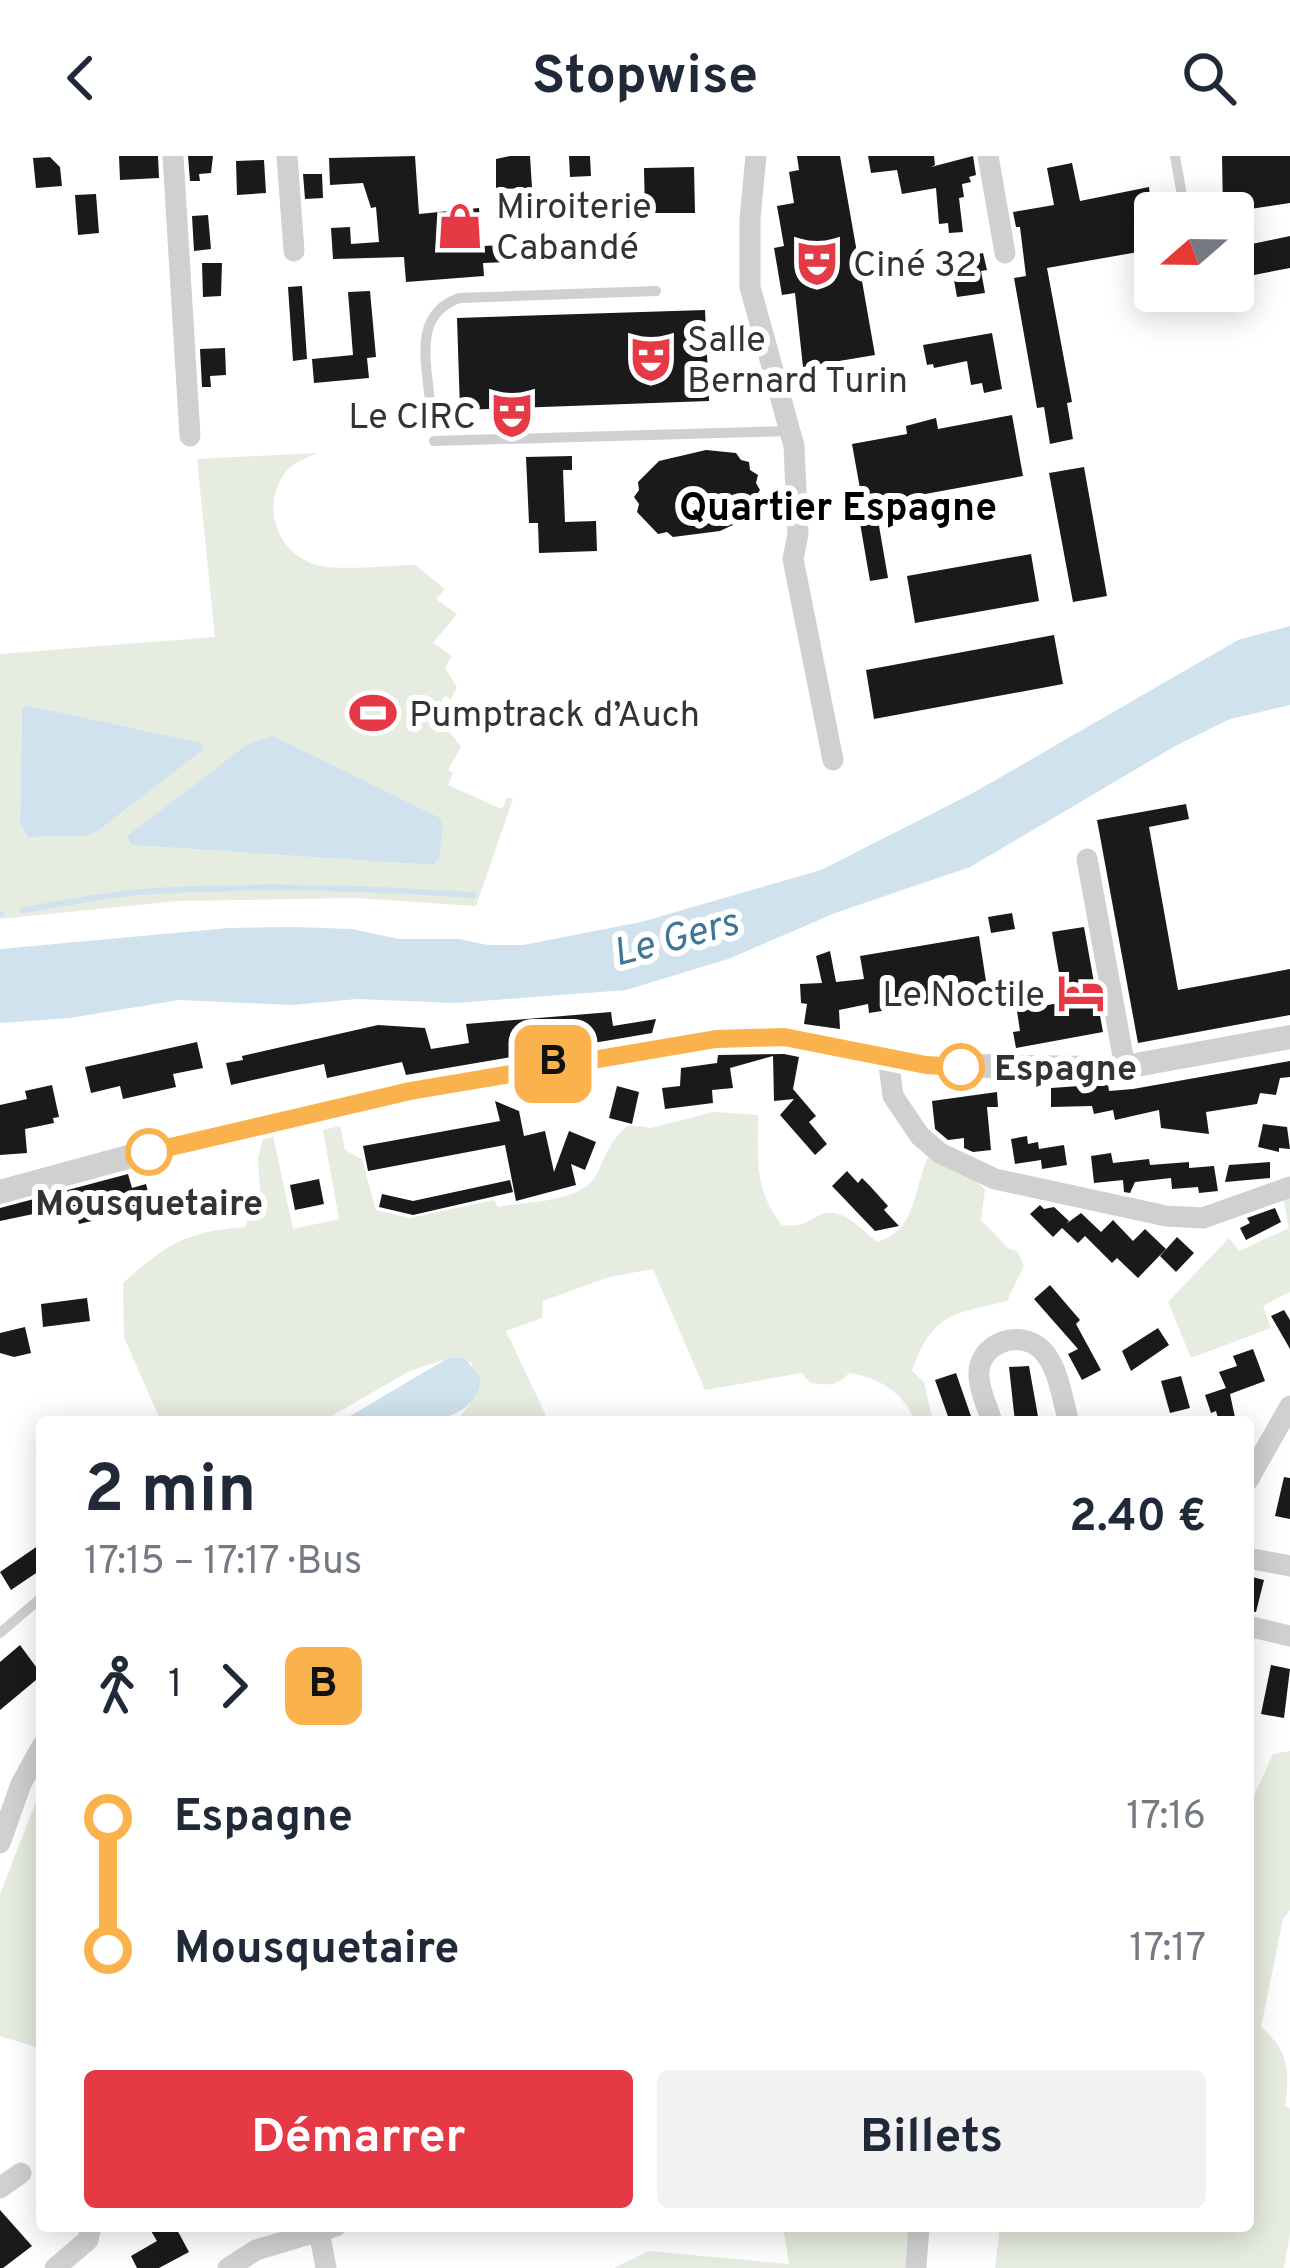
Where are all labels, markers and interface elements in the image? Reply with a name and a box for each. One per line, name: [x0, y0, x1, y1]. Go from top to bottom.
text: Stopwise: [532, 44, 758, 113]
icon: back: [48, 45, 114, 111]
icon: search: [1176, 45, 1242, 111]
place label: Miroiterie Cabandé: [496, 186, 652, 273]
north arrow: [1134, 192, 1254, 312]
map controls: [1134, 192, 1254, 312]
shop icon: Miroiterie Cabandé: [435, 201, 485, 251]
theatre icon: Ciné 32: [792, 238, 842, 288]
place label: Ciné 32: [853, 244, 977, 290]
place label: Salle Bernard Turin: [687, 319, 908, 406]
theatre icon: Salle Bernard Turin: [626, 334, 676, 384]
theatre icon: Le CIRC: [487, 390, 537, 440]
place label: Le CIRC: [348, 396, 476, 442]
district label: Quartier Espagne: [679, 486, 997, 535]
sports icon: Pumptrack d’Auch: [348, 688, 398, 738]
place label: Pumptrack d’Auch: [409, 694, 700, 740]
water label: Le Gers: [608, 900, 746, 981]
hotel icon: Le Noctile: [1056, 968, 1106, 1018]
place label: Le Noctile: [882, 974, 1045, 1020]
line badge: B: [514, 1025, 592, 1103]
text: B: [539, 1037, 567, 1090]
marker: Espagne: [939, 1045, 983, 1089]
place label: Espagne: [994, 1048, 1137, 1094]
marker: Mousquetaire: [127, 1130, 171, 1174]
place label: Mousquetaire: [35, 1183, 263, 1229]
text: 2 min: [84, 1452, 256, 1535]
text: 2.40 €: [1069, 1490, 1206, 1547]
text: 17:15 – 17:17 · Bus: [84, 1539, 362, 1588]
icon: walk: [84, 1653, 150, 1719]
icon: forward: [201, 1653, 267, 1719]
text: B: [309, 1659, 338, 1712]
text: 1: [168, 1662, 183, 1711]
text: Espagne: [174, 1790, 353, 1847]
text: 17:16: [1126, 1794, 1206, 1843]
text: Mousquetaire: [174, 1922, 459, 1979]
text: 17:17: [1129, 1926, 1206, 1975]
button: Démarrer: [84, 2070, 633, 2208]
button: Billets: [657, 2070, 1206, 2208]

